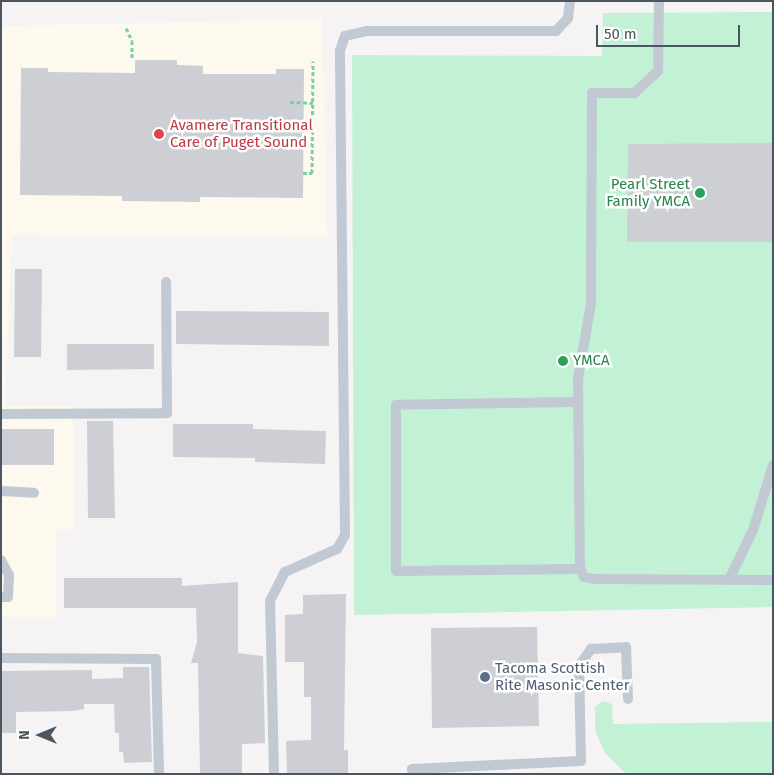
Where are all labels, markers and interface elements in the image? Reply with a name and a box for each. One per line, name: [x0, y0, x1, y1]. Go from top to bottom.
scale bar: [599, 15, 743, 47]
text: 50 m: [604, 25, 637, 43]
place label: Avamere Transitional Care of Puget Sound: [170, 116, 313, 151]
marker: Avamere Transitional Care of Puget Sound: [152, 127, 166, 141]
place label: Pearl Street Family YMCA: [606, 175, 690, 210]
marker: Pearl Street Family YMCA: [694, 187, 706, 199]
place label: YMCA: [573, 352, 610, 370]
marker: YMCA: [557, 355, 569, 367]
place label: Tacoma Scottish Rite Masonic Center: [495, 659, 629, 694]
marker: Tacoma Scottish Rite Masonic Center: [479, 671, 491, 683]
north arrow: [15, 710, 65, 760]
text: N: [16, 730, 33, 740]

